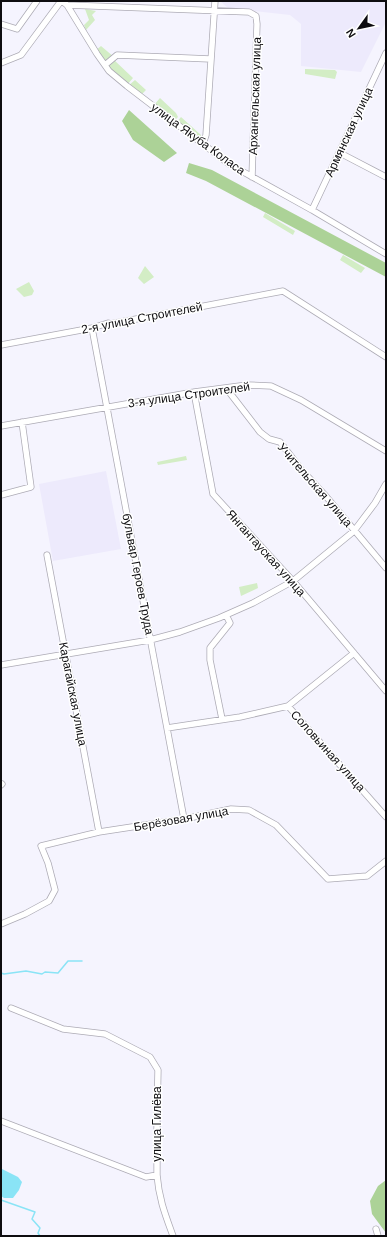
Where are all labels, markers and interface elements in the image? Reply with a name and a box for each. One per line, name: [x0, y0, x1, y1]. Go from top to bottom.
north arrow: [339, 8, 379, 48]
text: N: [343, 27, 358, 40]
street label: Архангельская улица: [246, 36, 264, 155]
street label: Армянская улица: [322, 85, 376, 179]
street label: улица Якуба Коласа: [148, 100, 248, 178]
street label: 2-я улица Строителей: [80, 299, 204, 337]
street label: 3-я улица Строителей: [127, 380, 251, 410]
street label: Учительская улица: [275, 440, 355, 530]
street label: Янгантауская улица: [223, 507, 309, 599]
street label: бульвар Героев Труда: [119, 512, 157, 636]
street label: Карагайская улица: [56, 641, 90, 747]
street label: Соловьиная улица: [288, 708, 368, 795]
street label: Берёзовая улица: [133, 804, 230, 834]
street label: улица Гилёва: [150, 1086, 164, 1162]

